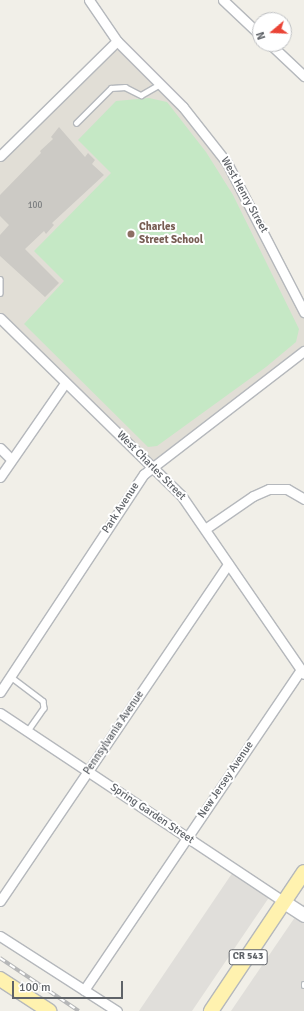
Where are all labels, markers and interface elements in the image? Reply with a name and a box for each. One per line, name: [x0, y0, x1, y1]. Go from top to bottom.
north arrow: [252, 12, 292, 52]
text: N: [254, 30, 269, 41]
street label: West Henry Street: [218, 155, 270, 235]
house number: 100: [28, 201, 42, 211]
place label: Charles Street School: [139, 221, 203, 247]
marker: Charles Street School: [126, 229, 136, 239]
street label: West Charles Street: [114, 429, 188, 503]
street label: Park Avenue: [100, 480, 142, 536]
street label: Pennsylvania Avenue: [81, 688, 147, 778]
street label: New Jersey Avenue: [195, 739, 257, 821]
street label: Spring Garden Street: [108, 781, 196, 847]
road number: CR 543: [228, 949, 268, 965]
scale bar: [14, 973, 125, 999]
text: 100 m: [19, 980, 51, 995]

